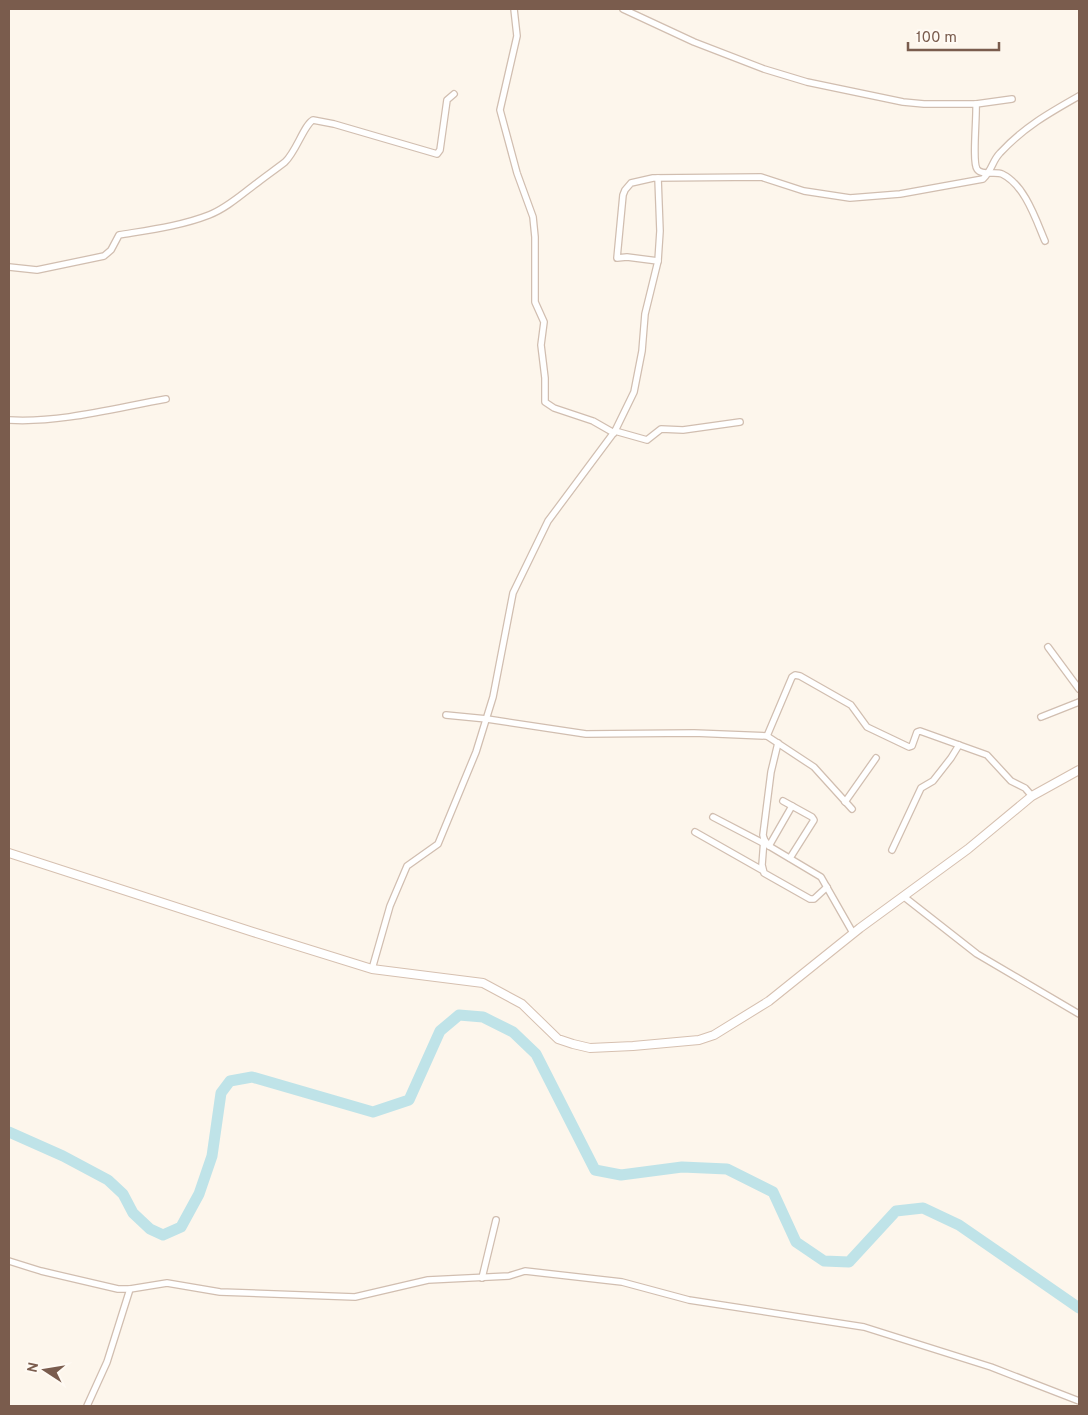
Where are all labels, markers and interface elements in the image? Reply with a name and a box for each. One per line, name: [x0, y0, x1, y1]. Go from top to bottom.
scale bar: [908, 20, 999, 52]
text: 100 m: [916, 29, 957, 48]
north arrow: [20, 1345, 70, 1395]
text: N: [24, 1361, 43, 1374]

